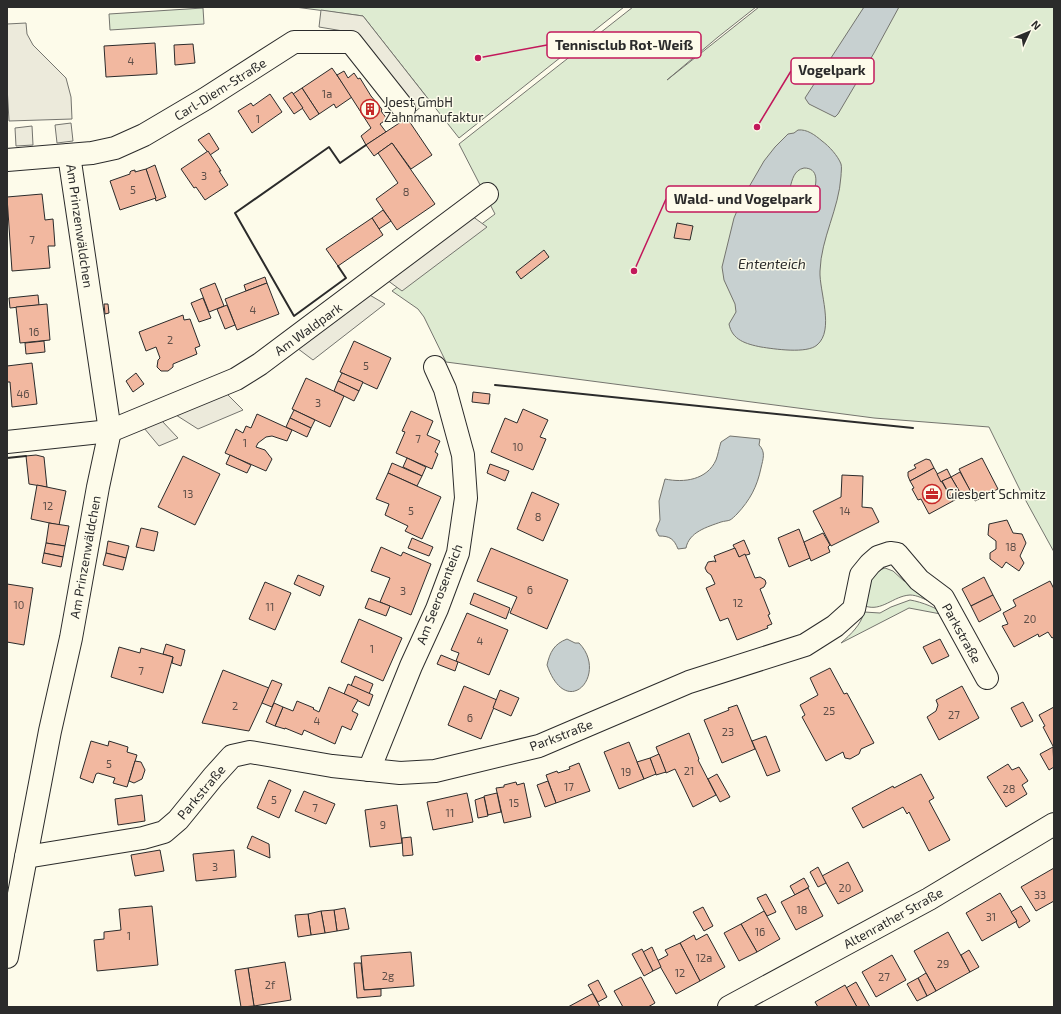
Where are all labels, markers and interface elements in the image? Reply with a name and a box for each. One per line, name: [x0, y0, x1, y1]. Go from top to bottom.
north arrow: [1009, 12, 1049, 52]
text: N: [1029, 17, 1044, 32]
callout: Tennisclub Rot-Weiß: [547, 32, 701, 58]
text: Tennisclub Rot-Weiß: [555, 36, 693, 53]
house number: 4: [128, 54, 135, 67]
street label: Carl-Diem-Straße: [171, 54, 269, 124]
callout: Vogelpark: [791, 58, 874, 84]
text: Vogelpark: [798, 61, 866, 78]
house number: 1a: [322, 87, 332, 100]
place label: Joest GmbH Zahnmanufaktur: [384, 94, 483, 125]
building icon: Joest GmbH Zahnmanufaktur: [359, 98, 381, 120]
house number: 1: [256, 112, 260, 125]
street label: Am Prinzenwäldchen: [63, 163, 97, 289]
house number: 3: [201, 169, 207, 182]
house number: 5: [130, 183, 136, 196]
house number: 8: [403, 185, 409, 198]
callout: Wald- und Vogelpark: [666, 186, 820, 212]
text: Wald- und Vogelpark: [674, 190, 812, 207]
house number: 7: [29, 233, 35, 246]
water label: Ententeich: [738, 255, 806, 272]
street label: Am Waldpark: [271, 299, 345, 359]
house number: 4: [250, 303, 257, 316]
house number: 16: [29, 325, 39, 338]
house number: 2: [167, 333, 173, 346]
house number: 5: [363, 359, 369, 372]
house number: 46: [16, 387, 30, 400]
house number: 3: [315, 396, 321, 409]
house number: 7: [415, 432, 421, 445]
house number: 1: [243, 436, 247, 449]
house number: 10: [512, 440, 524, 453]
office icon: Giesbert Schmitz: [921, 483, 943, 505]
place label: Giesbert Schmitz: [946, 486, 1046, 502]
house number: 13: [183, 487, 193, 500]
street label: Am Prinzenwäldchen: [66, 494, 104, 620]
house number: 12: [43, 499, 53, 512]
house number: 5: [408, 504, 414, 517]
house number: 14: [839, 504, 851, 517]
house number: 8: [535, 510, 541, 523]
house number: 18: [1005, 540, 1017, 553]
street label: Am Seerosenteich: [412, 542, 466, 646]
house number: 6: [527, 583, 533, 596]
house number: 3: [400, 584, 406, 597]
house number: 12: [733, 596, 743, 609]
house number: 10: [13, 598, 25, 611]
house number: 11: [266, 600, 274, 613]
street label: Parkstraße: [939, 600, 985, 666]
house number: 20: [1024, 612, 1036, 625]
house number: 4: [477, 634, 484, 647]
house number: 1: [370, 642, 374, 655]
house number: 7: [138, 664, 144, 677]
house number: 2: [232, 699, 238, 712]
house number: 25: [823, 704, 835, 717]
house number: 27: [948, 708, 960, 721]
house number: 6: [467, 711, 473, 724]
house number: 4: [314, 714, 321, 727]
street label: Parkstraße: [527, 716, 595, 754]
house number: 23: [722, 725, 734, 738]
house number: 5: [106, 757, 112, 770]
street label: Parkstraße: [174, 761, 228, 823]
house number: 21: [684, 764, 694, 777]
house number: 19: [621, 765, 631, 778]
house number: 17: [564, 780, 574, 793]
house number: 28: [1003, 782, 1015, 795]
house number: 5: [271, 793, 277, 806]
house number: 15: [509, 796, 519, 809]
house number: 7: [312, 801, 318, 814]
house number: 11: [446, 806, 454, 819]
house number: 9: [380, 818, 386, 831]
house number: 3: [212, 860, 218, 873]
house number: 20: [839, 881, 851, 894]
street label: Altenrather Straße: [840, 884, 946, 952]
house number: 33: [1034, 888, 1046, 901]
house number: 18: [796, 903, 808, 916]
house number: 31: [986, 910, 996, 923]
house number: 16: [755, 925, 765, 938]
house number: 1: [127, 929, 131, 942]
house number: 12a: [696, 951, 712, 964]
house number: 29: [937, 957, 949, 970]
house number: 12: [675, 966, 685, 979]
house number: 2g: [382, 969, 394, 982]
house number: 27: [878, 970, 890, 983]
house number: 2f: [265, 978, 276, 991]

